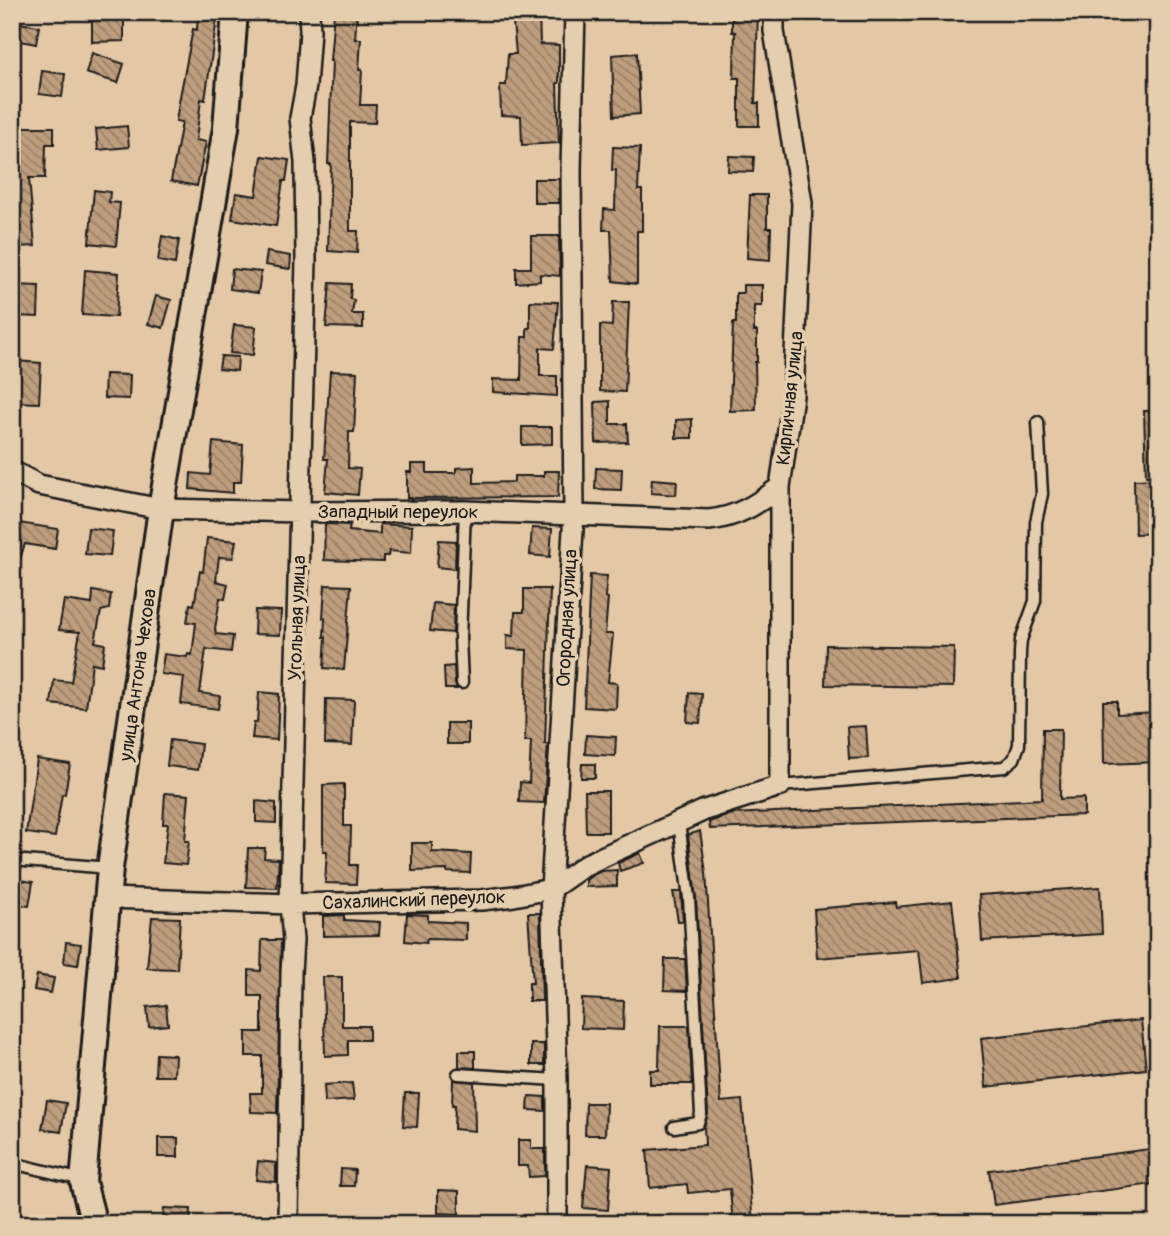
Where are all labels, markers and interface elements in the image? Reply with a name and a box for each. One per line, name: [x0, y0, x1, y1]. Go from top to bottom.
street label: Кирпичная улица: [771, 330, 809, 466]
street label: Западный переулок: [318, 500, 478, 524]
street label: Огородная улица: [551, 548, 583, 688]
street label: Угольная улица: [283, 555, 311, 681]
street label: улица Антона Чехова: [114, 587, 162, 764]
street label: Сахалинский переулок: [322, 885, 506, 915]

